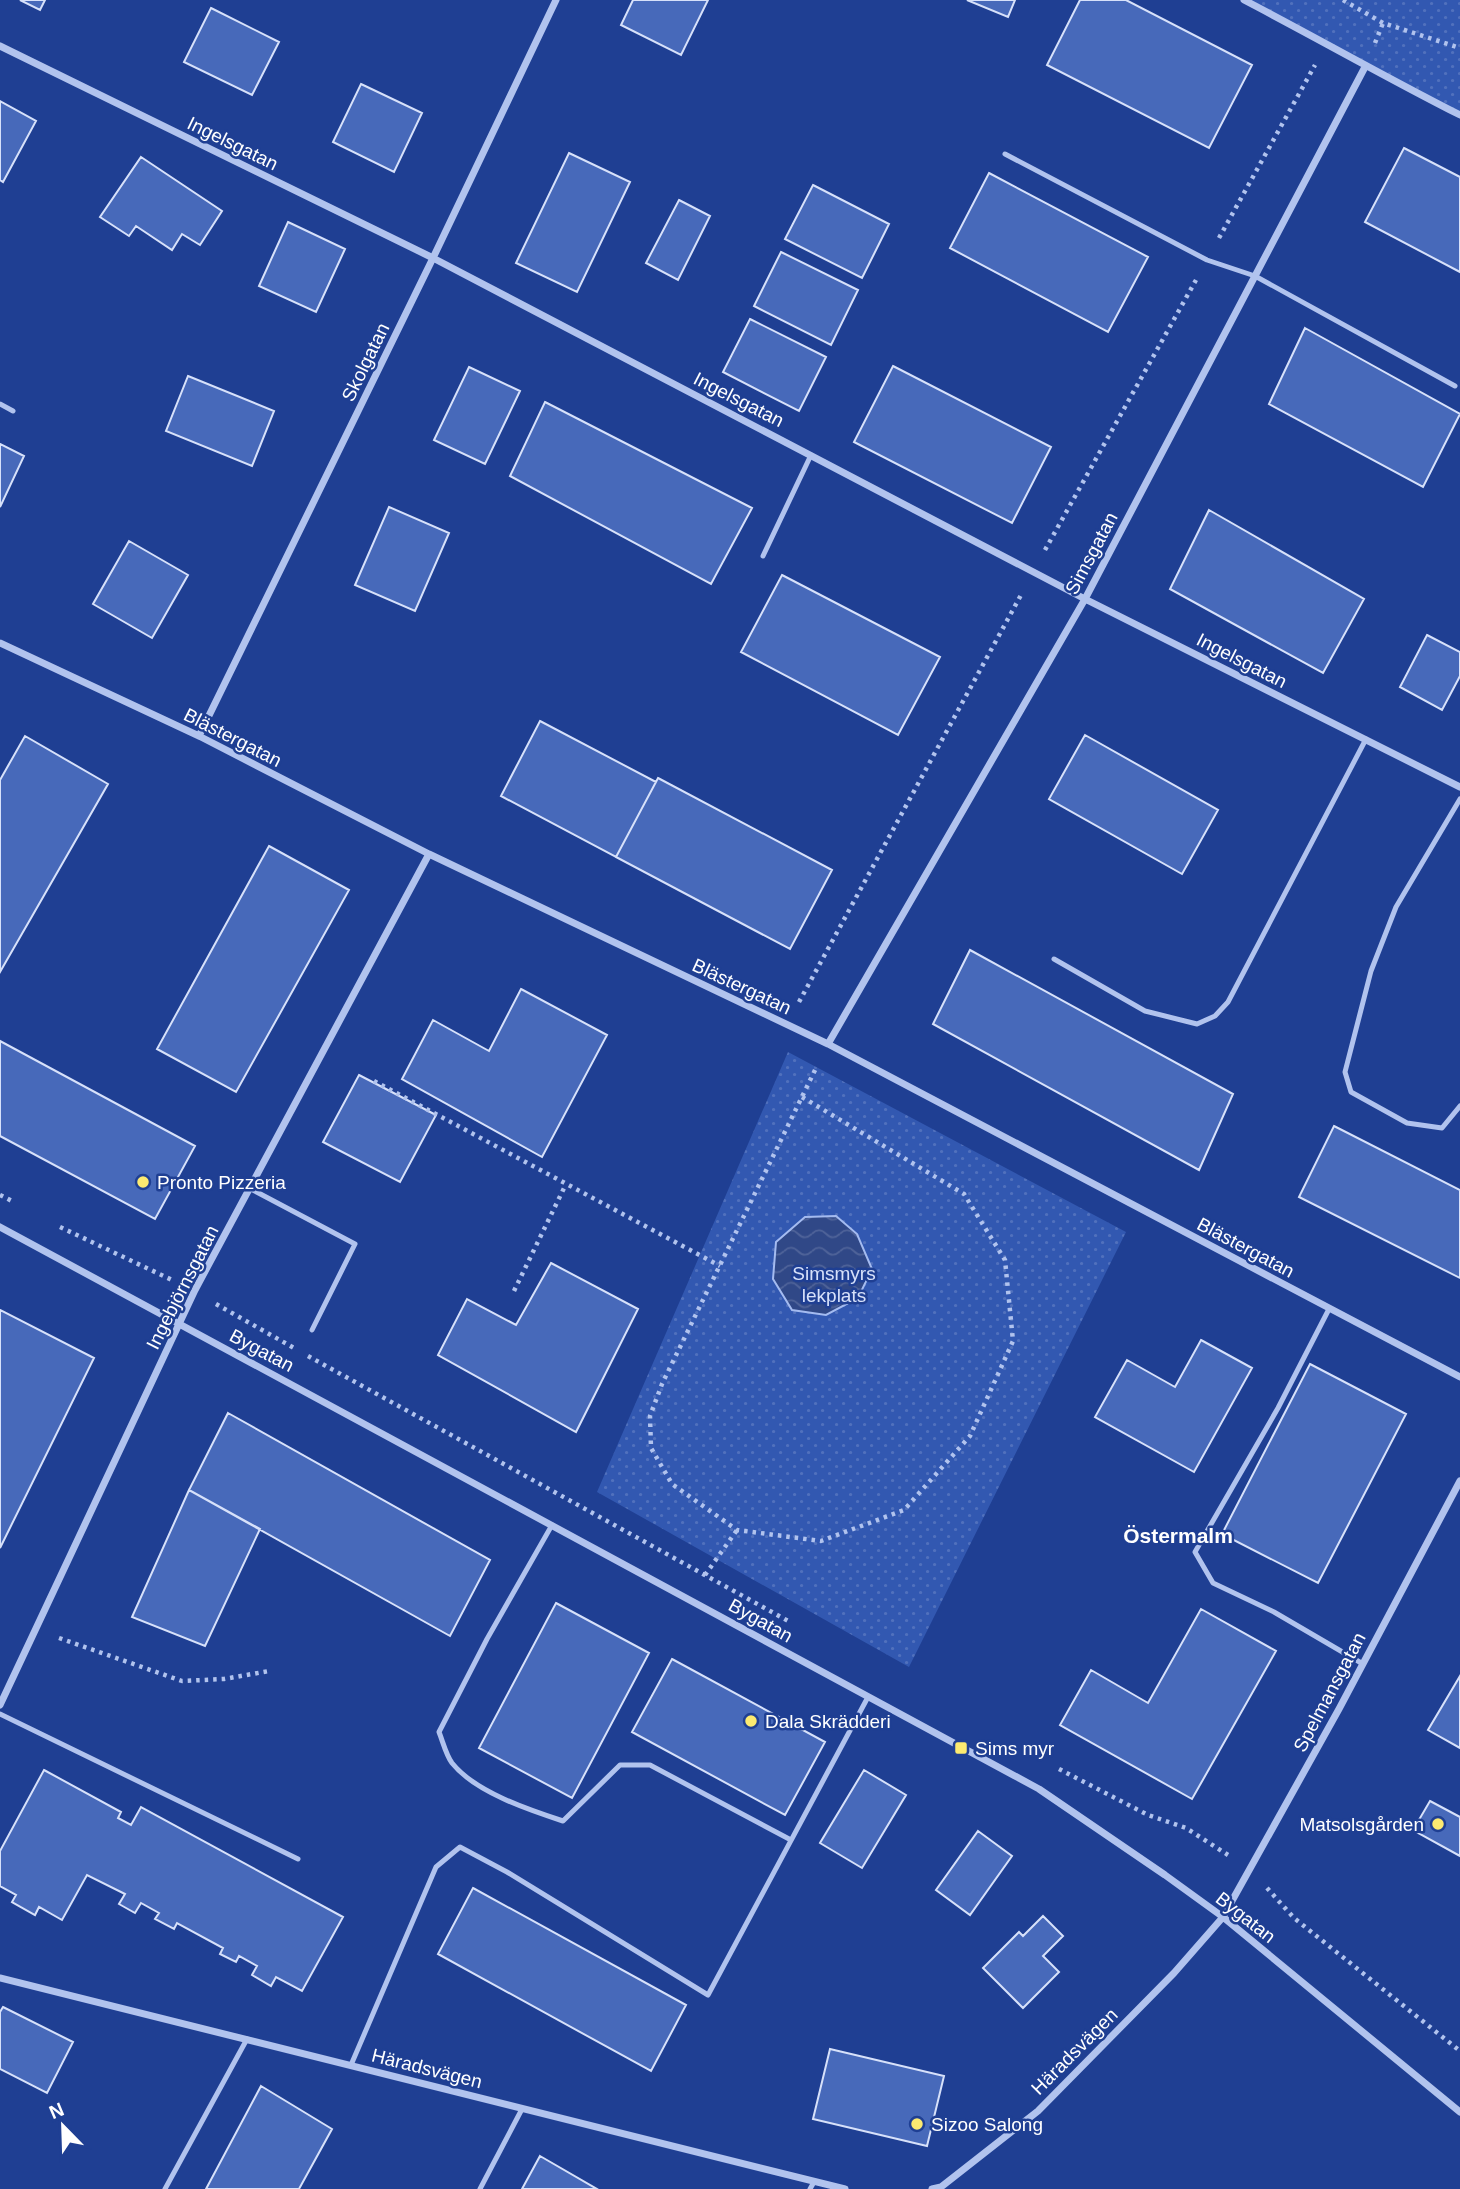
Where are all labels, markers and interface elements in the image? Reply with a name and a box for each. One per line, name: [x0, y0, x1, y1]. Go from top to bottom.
street label: Ingelsgatan: [184, 112, 282, 174]
street label: Skolgatan: [337, 320, 393, 405]
street label: Ingelsgatan: [690, 368, 787, 431]
street label: Simsgatan: [1061, 509, 1122, 598]
street label: Ingelsgatan: [1193, 629, 1290, 692]
street label: Blästergatan: [180, 704, 285, 771]
street label: Blästergatan: [689, 954, 795, 1019]
place label: Pronto Pizzeria: [157, 1172, 286, 1193]
marker: Pronto Pizzeria: [135, 1174, 151, 1190]
street label: Blästergatan: [1194, 1213, 1298, 1282]
street label: Ingebjörnsgatan: [142, 1222, 223, 1353]
park label: Simsmyrs lekplats: [792, 1263, 876, 1306]
street label: Bygatan: [226, 1325, 297, 1376]
district label: Östermalm: [1123, 1524, 1233, 1547]
street label: Bygatan: [725, 1594, 796, 1647]
street label: Spelmansgatan: [1289, 1629, 1370, 1755]
place label: Dala Skrädderi: [765, 1711, 891, 1732]
marker: Dala Skrädderi: [743, 1713, 759, 1729]
place label: Sims myr: [975, 1738, 1055, 1759]
marker: Sims myr: [953, 1740, 969, 1756]
place label: Matsolsgården: [1299, 1814, 1424, 1835]
marker: Matsolsgården: [1430, 1816, 1446, 1832]
street label: Bygatan: [1212, 1888, 1280, 1947]
street label: Häradsvägen: [1027, 2004, 1122, 2099]
street label: Häradsvägen: [370, 2045, 484, 2092]
north arrow: [28, 2091, 98, 2161]
text: N: [46, 2098, 67, 2123]
place label: Sizoo Salong: [931, 2114, 1043, 2135]
marker: Sizoo Salong: [909, 2116, 925, 2132]

